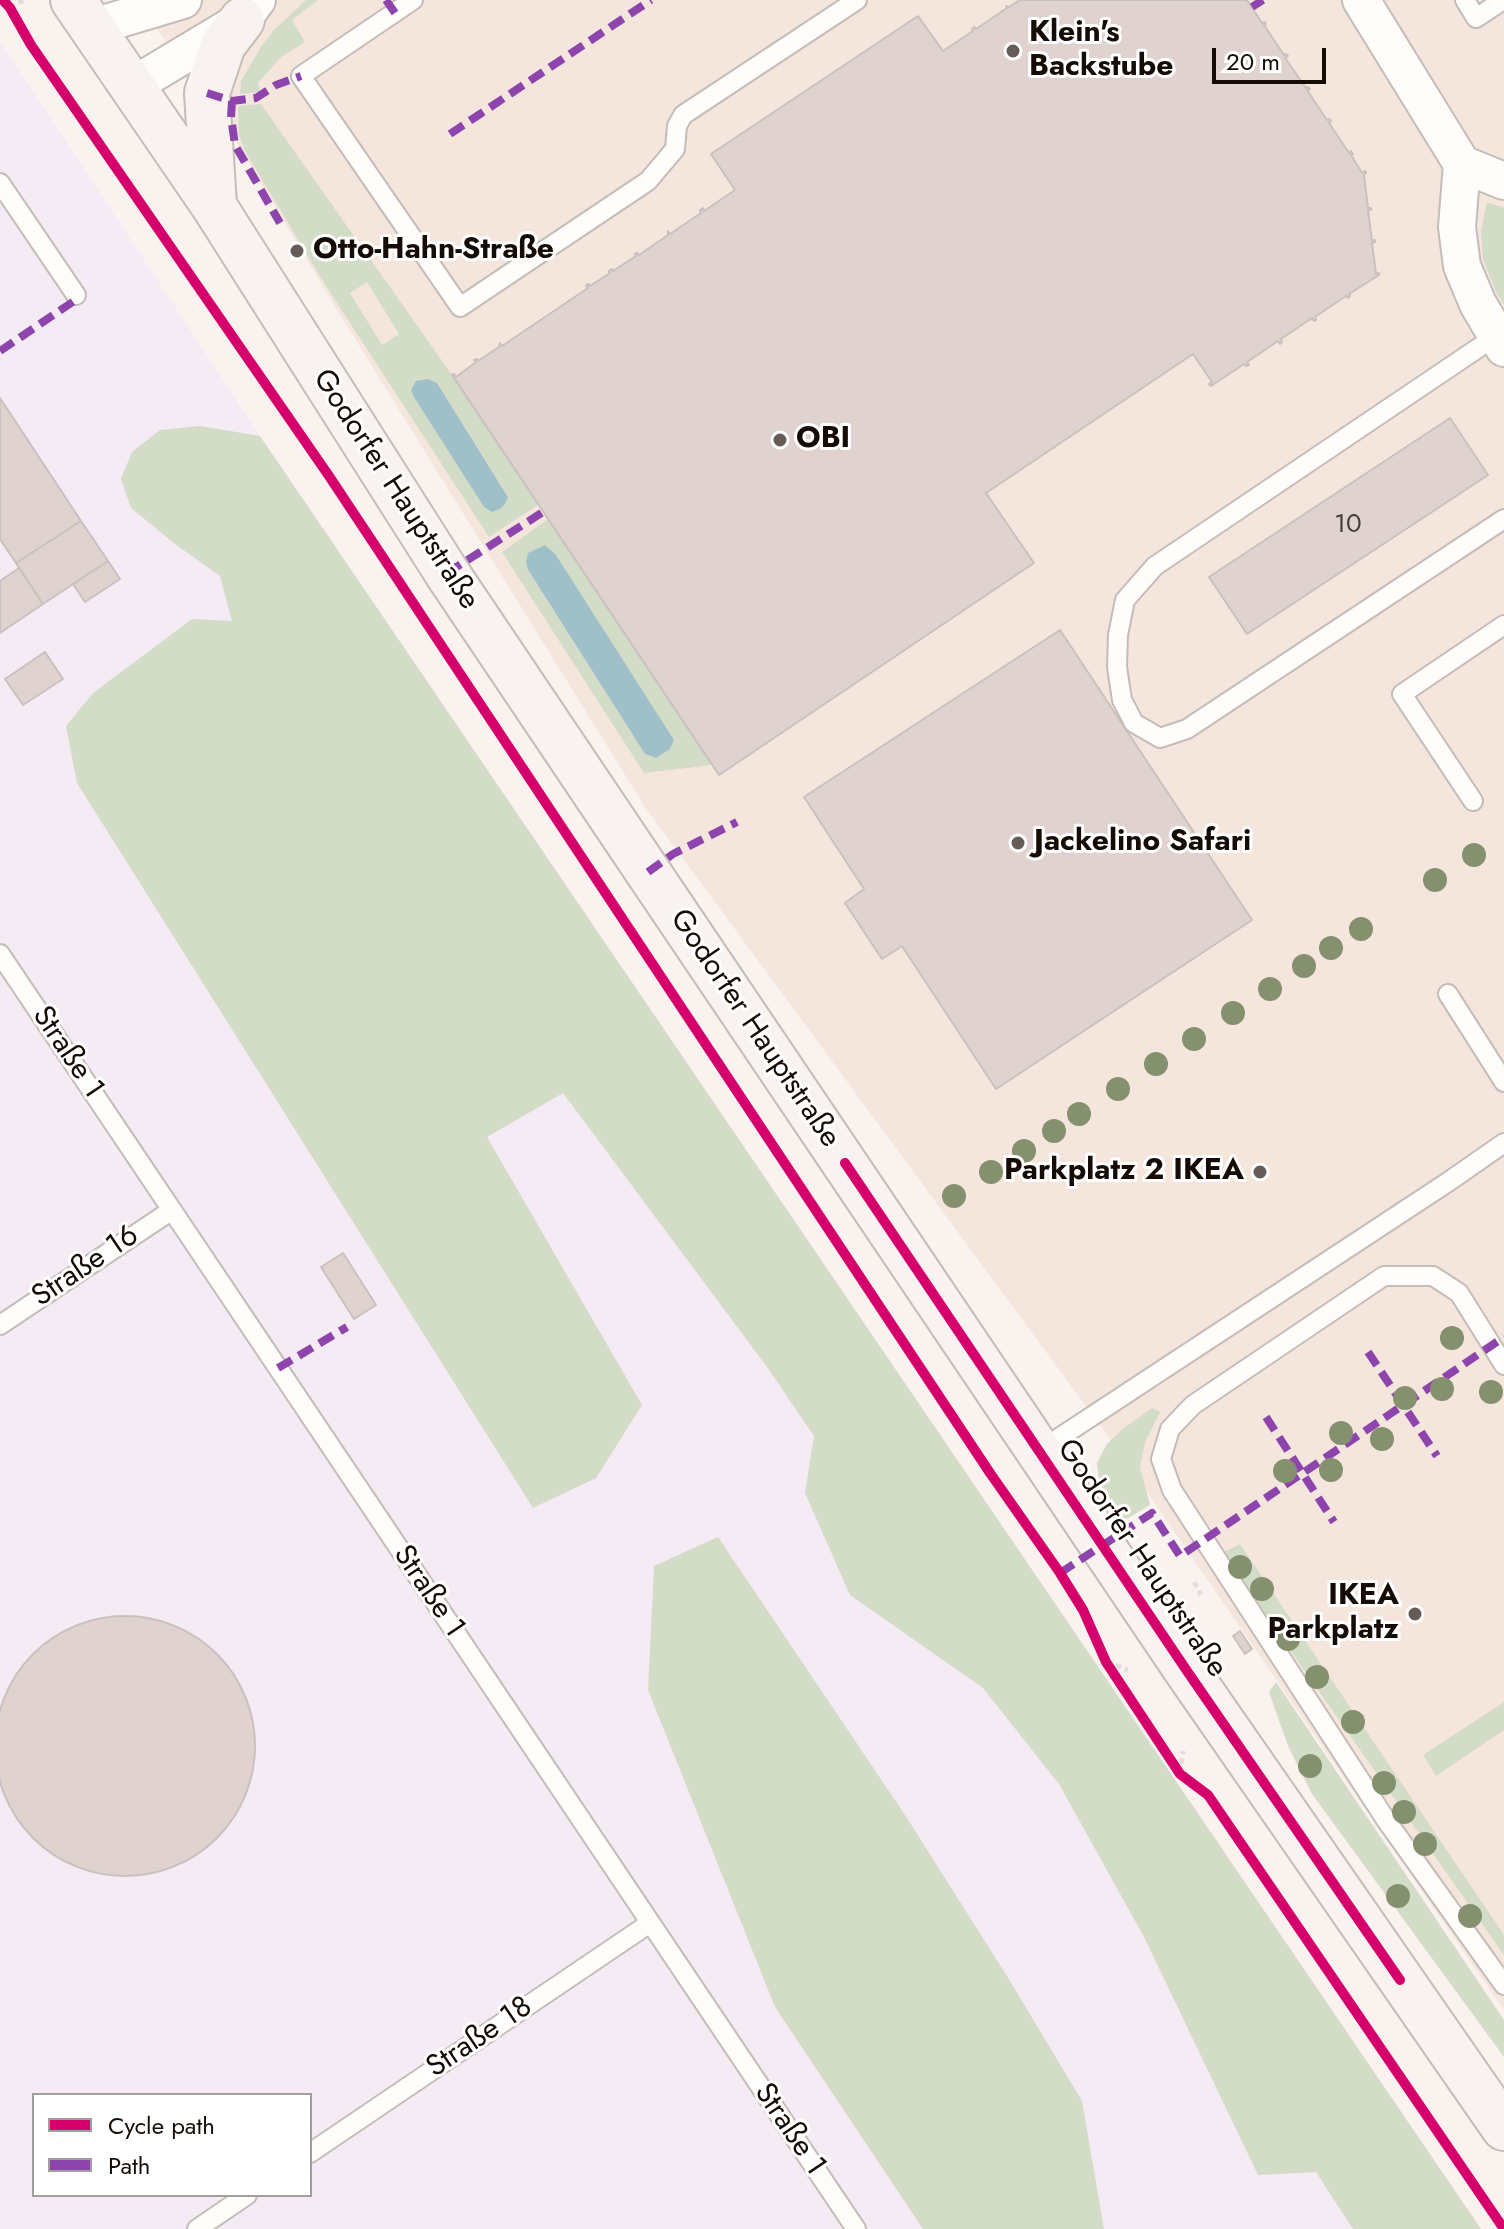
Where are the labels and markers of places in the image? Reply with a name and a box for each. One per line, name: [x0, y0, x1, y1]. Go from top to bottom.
place label: Klein's Backstube: [1029, 16, 1173, 86]
marker: Klein's Backstube: [1004, 42, 1022, 60]
place label: Otto-Hahn-Straße: [313, 233, 554, 269]
marker: Otto-Hahn-Straße: [288, 242, 306, 260]
place label: OBI: [796, 422, 850, 458]
marker: OBI: [771, 431, 789, 449]
place label: Jackelino Safari: [1034, 825, 1251, 861]
marker: Jackelino Safari: [1009, 834, 1027, 852]
place label: Parkplatz 2 IKEA: [1004, 1154, 1244, 1190]
marker: Parkplatz 2 IKEA: [1251, 1163, 1269, 1181]
place label: IKEA Parkplatz: [1267, 1579, 1399, 1650]
marker: IKEA Parkplatz: [1406, 1605, 1424, 1623]

